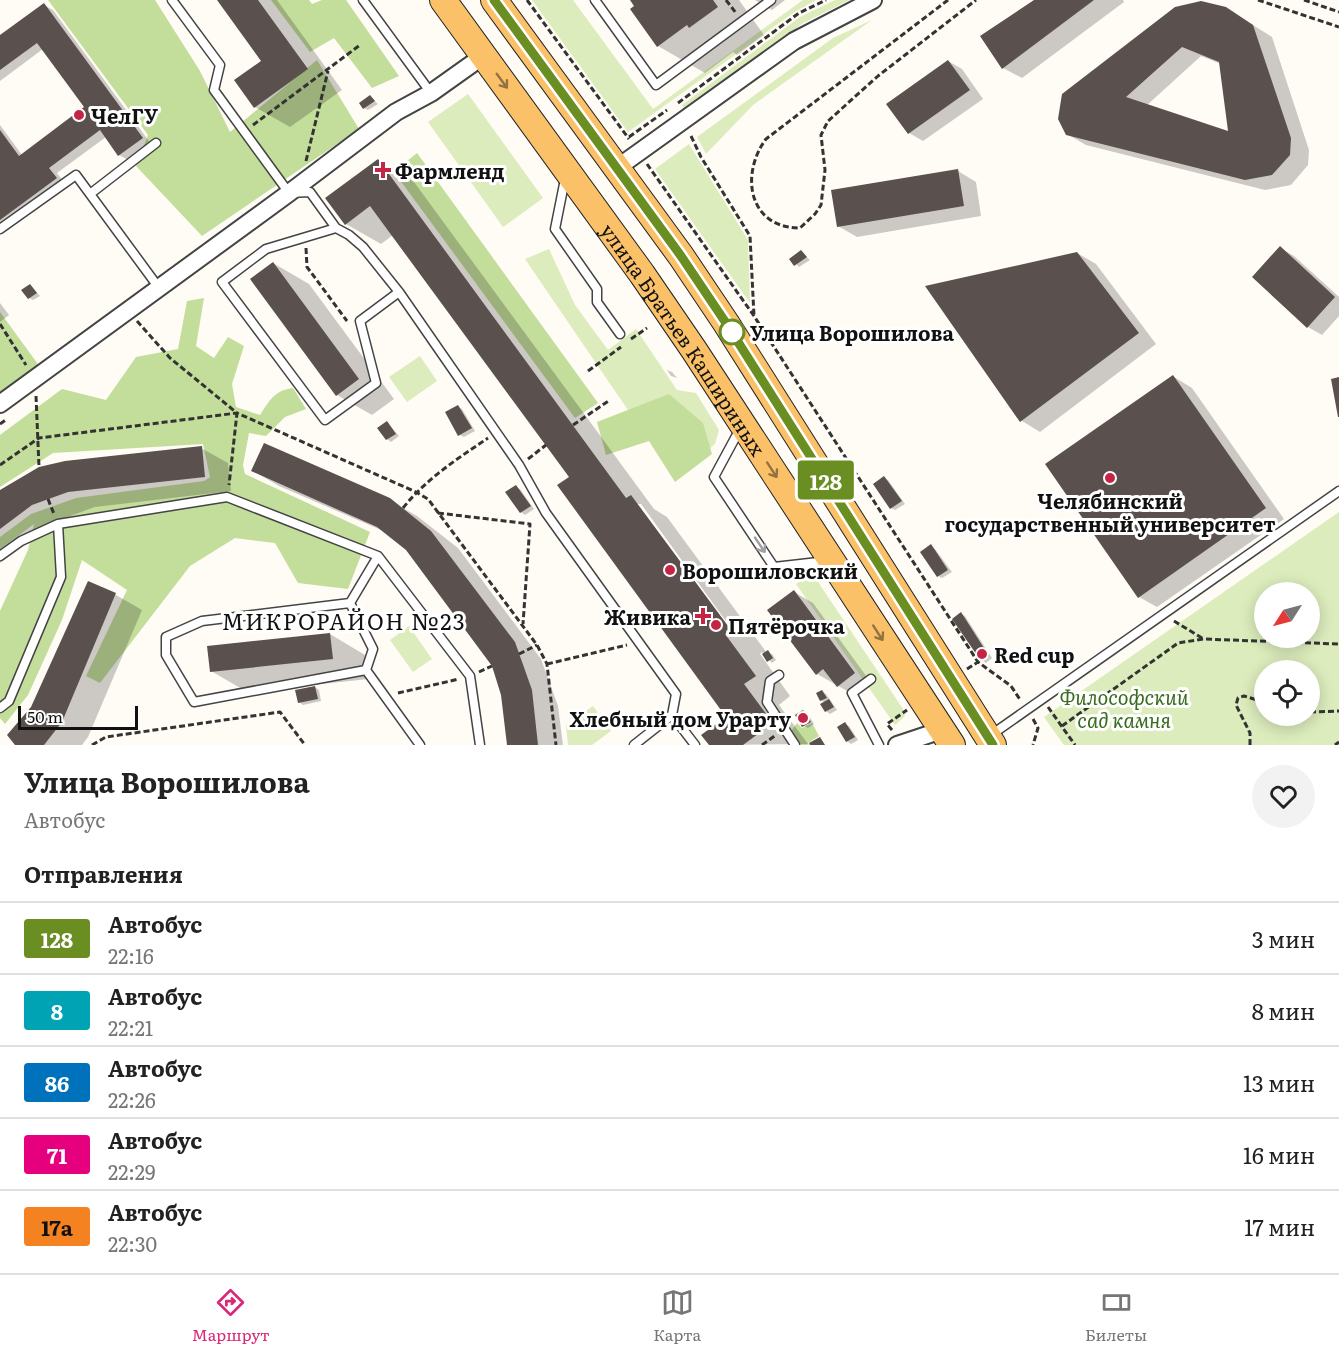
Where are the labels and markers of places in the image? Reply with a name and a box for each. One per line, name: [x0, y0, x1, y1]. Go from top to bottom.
place label: ЧелГУ: [91, 100, 158, 130]
marker: ЧелГУ: [72, 108, 86, 122]
place label: Фармленд: [395, 155, 505, 185]
marker: Фармленд: [376, 163, 390, 177]
place label: Улица Ворошилова: [750, 317, 955, 347]
marker: Улица Ворошилова: [719, 319, 745, 345]
marker: Челябинский государственный университет: [1103, 471, 1117, 485]
place label: Челябинский государственный университет: [944, 485, 1276, 538]
place label: Ворошиловский: [682, 555, 858, 585]
marker: Ворошиловский: [663, 563, 677, 577]
place label: Живика: [604, 601, 691, 631]
marker: Живика: [696, 609, 710, 623]
place label: Пятёрочка: [728, 610, 845, 640]
marker: Пятёрочка: [709, 618, 723, 632]
place label: Red cup: [994, 639, 1075, 669]
marker: Red cup: [975, 647, 989, 661]
place label: Хлебный дом Урарту: [569, 703, 792, 733]
marker: Хлебный дом Урарту: [796, 711, 810, 725]

